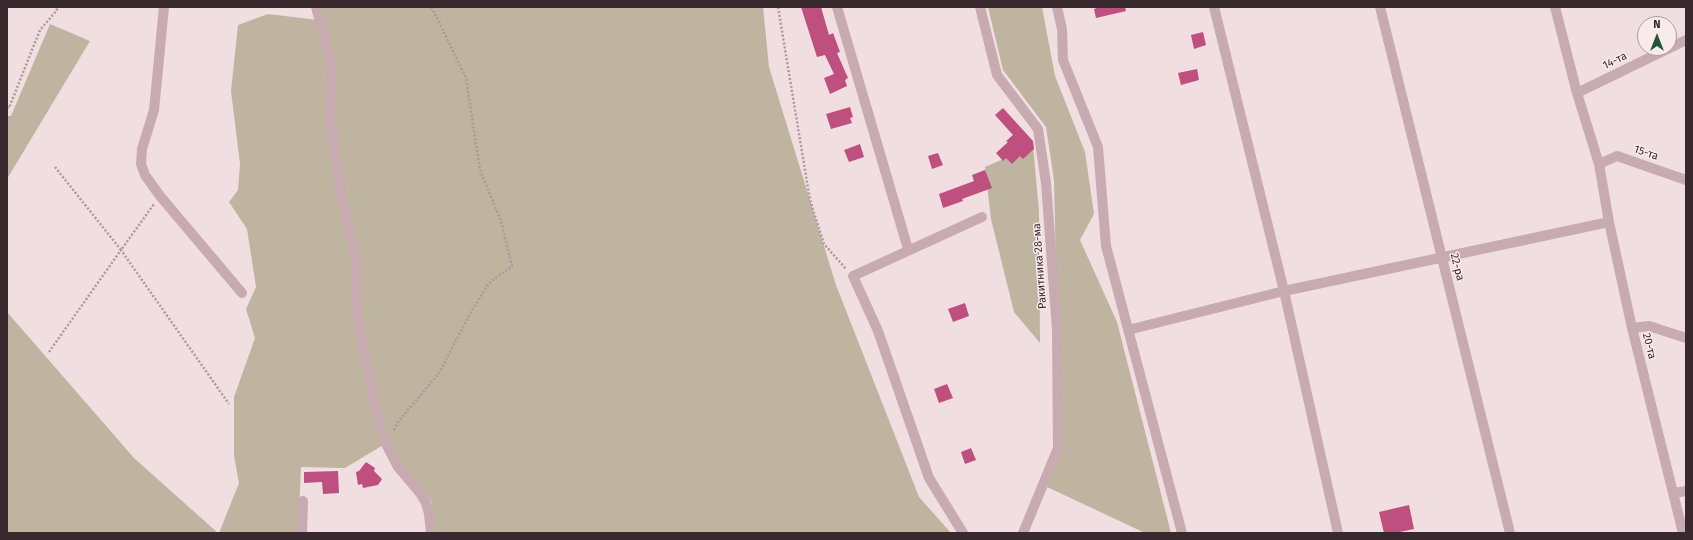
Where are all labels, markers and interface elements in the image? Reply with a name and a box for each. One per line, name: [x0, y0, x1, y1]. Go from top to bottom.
north arrow: [1637, 16, 1677, 56]
text: N: [1653, 18, 1661, 31]
street label: 14-та: [1601, 50, 1629, 72]
street label: 15-та: [1632, 143, 1660, 163]
street label: Ракитника 28-ма: [1030, 223, 1050, 309]
street label: 22-ра: [1447, 252, 1467, 282]
street label: 20-та: [1639, 332, 1659, 360]

